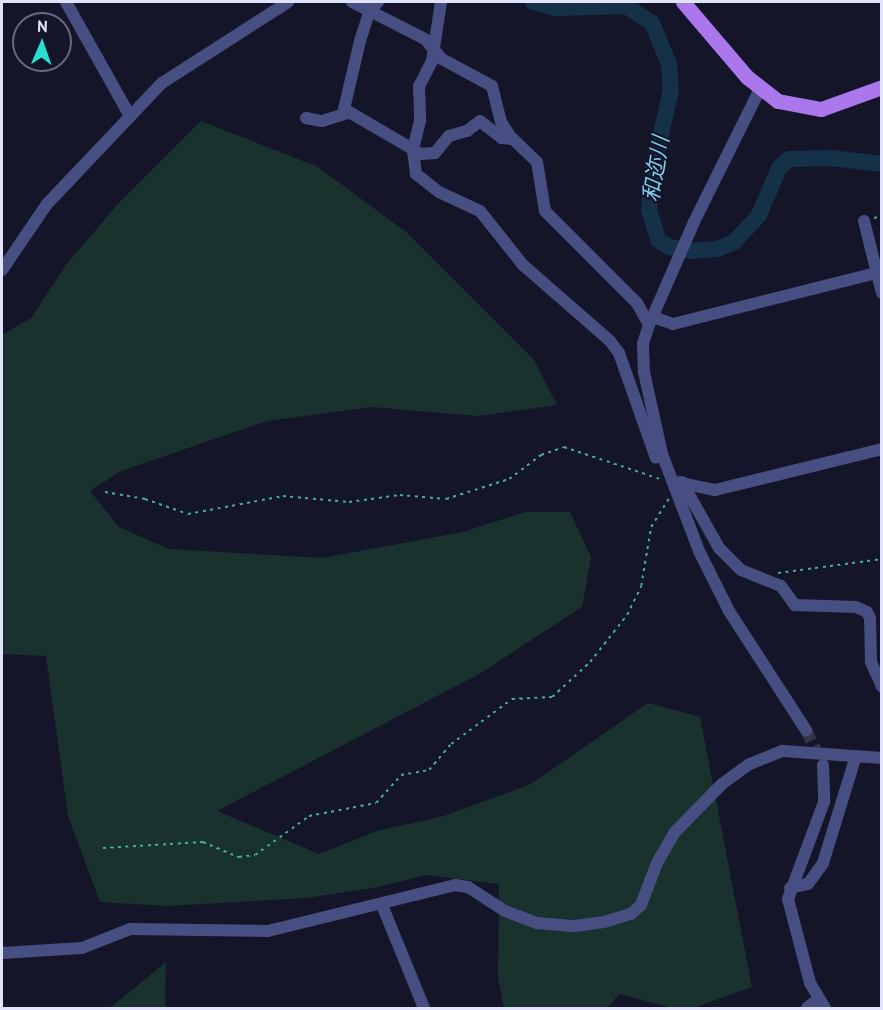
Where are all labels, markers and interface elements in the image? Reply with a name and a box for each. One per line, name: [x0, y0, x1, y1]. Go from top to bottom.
north arrow: [12, 12, 72, 72]
text: N: [37, 16, 48, 36]
water label: 和迩川: [638, 134, 674, 204]

